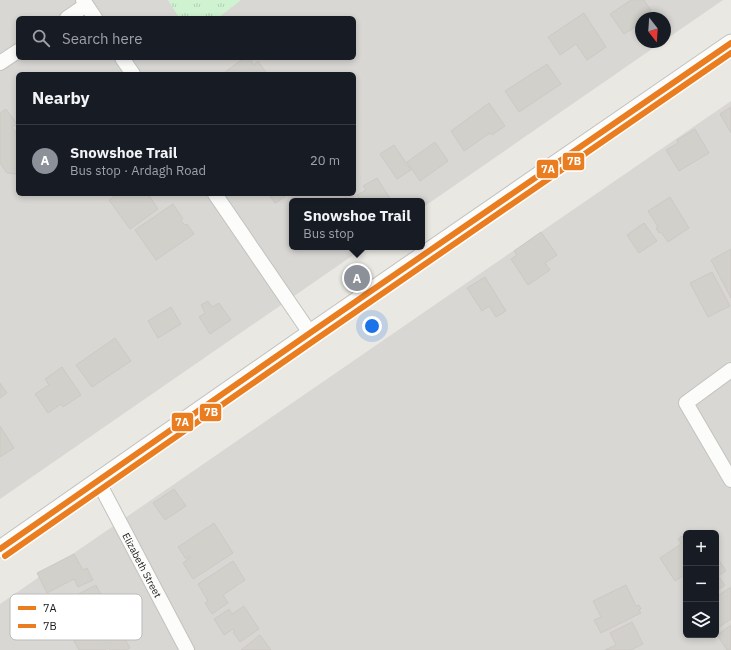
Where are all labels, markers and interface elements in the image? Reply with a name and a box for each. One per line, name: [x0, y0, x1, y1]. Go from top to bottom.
north arrow: [635, 12, 671, 48]
search box: [16, 16, 356, 60]
icon: search: [30, 27, 52, 49]
text: Search here: [62, 29, 142, 48]
text: Nearby: [32, 87, 90, 109]
text: Snowshoe Trail: [70, 143, 177, 162]
text: A: [41, 152, 49, 169]
text: 20 m: [310, 152, 340, 169]
line badge: 7B: [562, 152, 585, 171]
text: 7B: [567, 154, 581, 168]
line badge: 7A: [536, 159, 559, 179]
text: Bus stop · Ardagh Road: [70, 162, 206, 179]
text: 7A: [541, 162, 556, 176]
popup: [289, 198, 425, 250]
text: Snowshoe Trail: [303, 206, 411, 225]
text: Bus stop: [303, 225, 354, 242]
pin: A: [344, 263, 370, 293]
your location: [362, 316, 382, 336]
line badge: 7B: [199, 403, 222, 422]
text: 7B: [204, 405, 218, 419]
line badge: 7A: [171, 412, 194, 432]
text: 7A: [175, 415, 190, 429]
street label: Elizabeth Street: [120, 530, 165, 600]
map controls: [683, 530, 719, 638]
button: +: [683, 530, 719, 566]
button: −: [683, 566, 719, 602]
legend: [10, 594, 142, 640]
text: 7A: [43, 601, 57, 615]
button: layers: [683, 602, 719, 638]
text: 7B: [43, 619, 57, 633]

